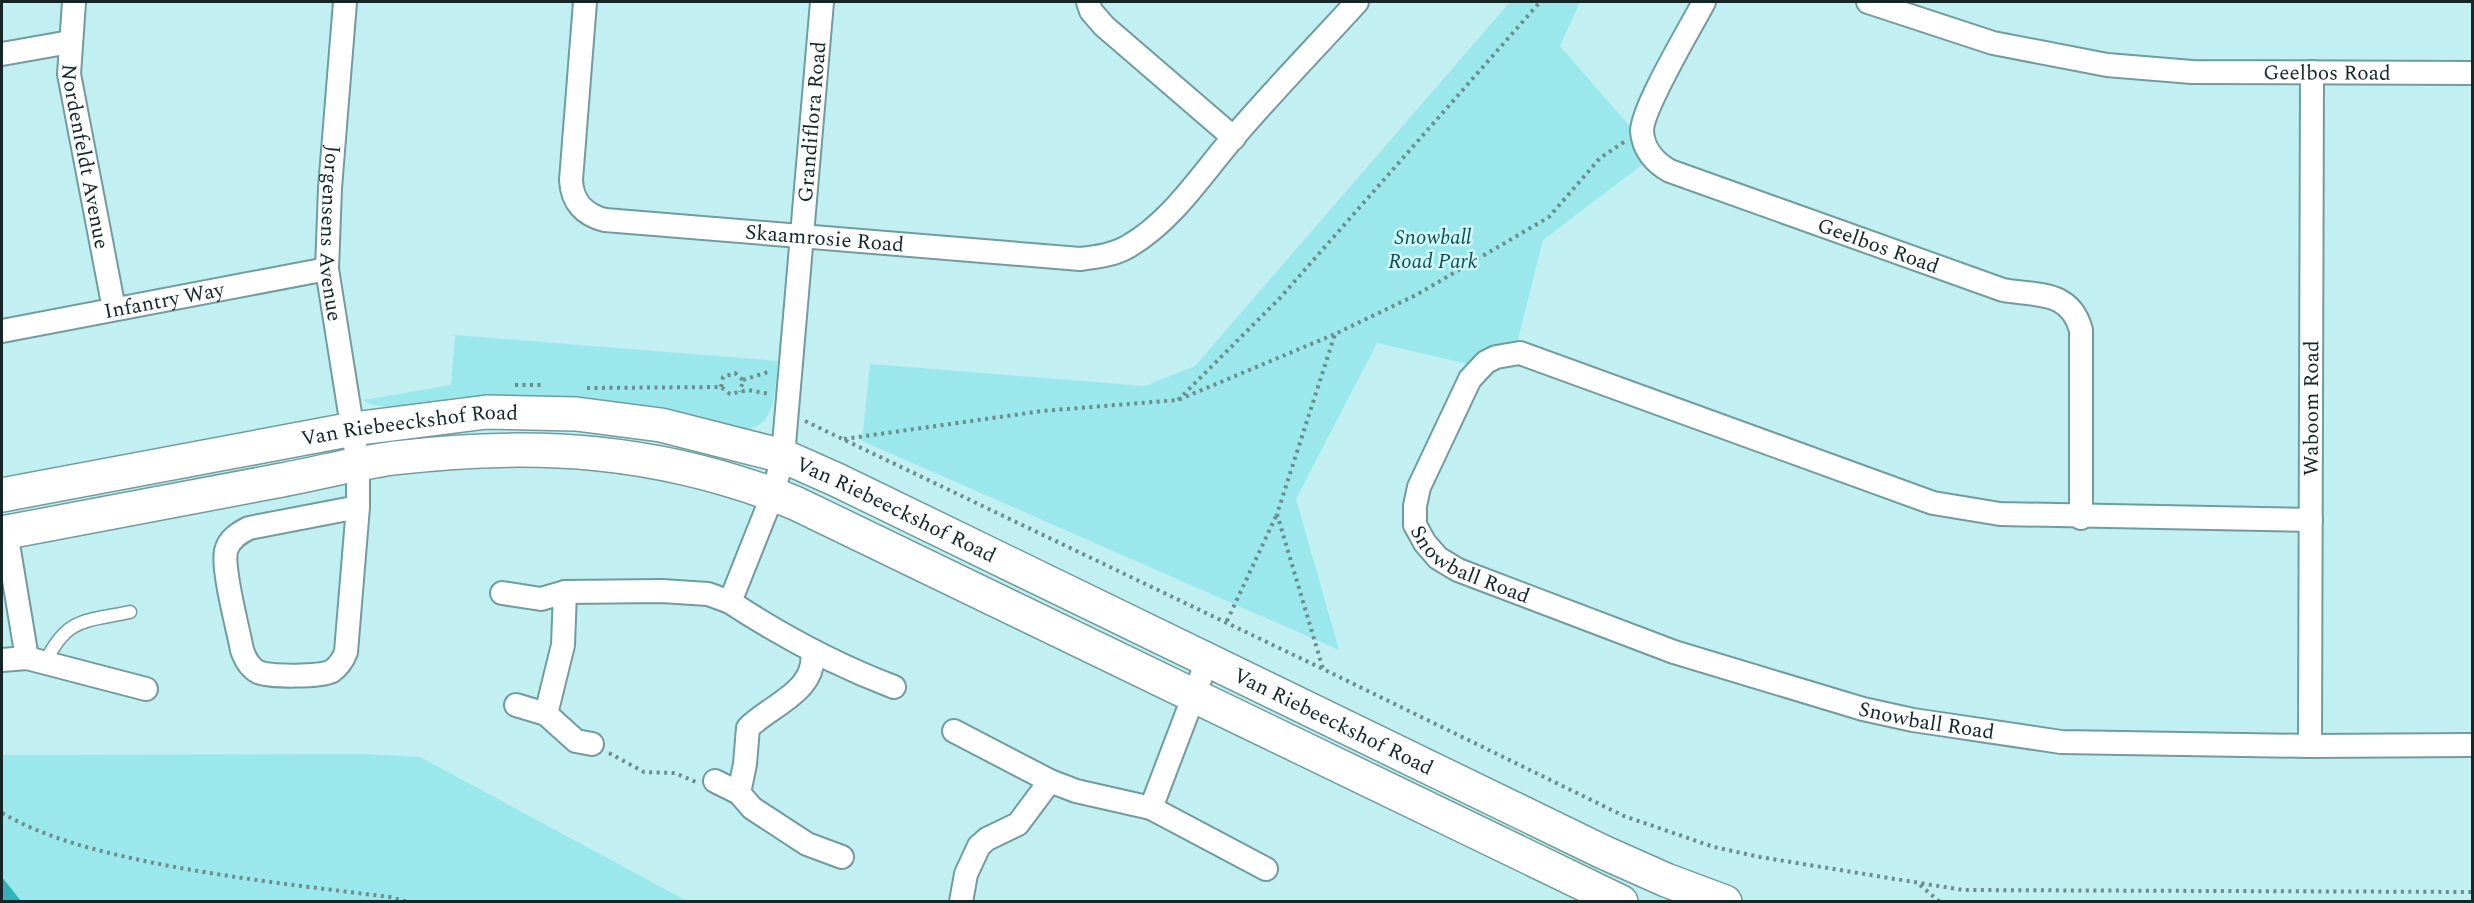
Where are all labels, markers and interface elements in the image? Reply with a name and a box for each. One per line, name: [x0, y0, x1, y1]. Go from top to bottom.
street label: Grandiflora Road: [790, 40, 836, 204]
street label: Geelbos Road: [2263, 57, 2391, 90]
street label: Nordenfeldt Avenue: [52, 63, 117, 252]
street label: Jorgensens Avenue: [310, 144, 350, 324]
street label: Geelbos Road: [1813, 210, 1943, 283]
street label: Skaamrosie Road: [744, 217, 905, 261]
park label: Snowball Road Park: [1388, 222, 1478, 278]
street label: Infantry Way: [101, 274, 228, 328]
street label: Waboom Road: [2296, 340, 2328, 476]
street label: Van Riebeeckshof Road: [298, 397, 519, 455]
street label: Van Riebeeckshof Road: [790, 449, 1001, 572]
street label: Snowball Road: [1401, 520, 1534, 613]
street label: Van Riebeeckshof Road: [1228, 660, 1439, 784]
street label: Snowball Road: [1855, 693, 1997, 749]

